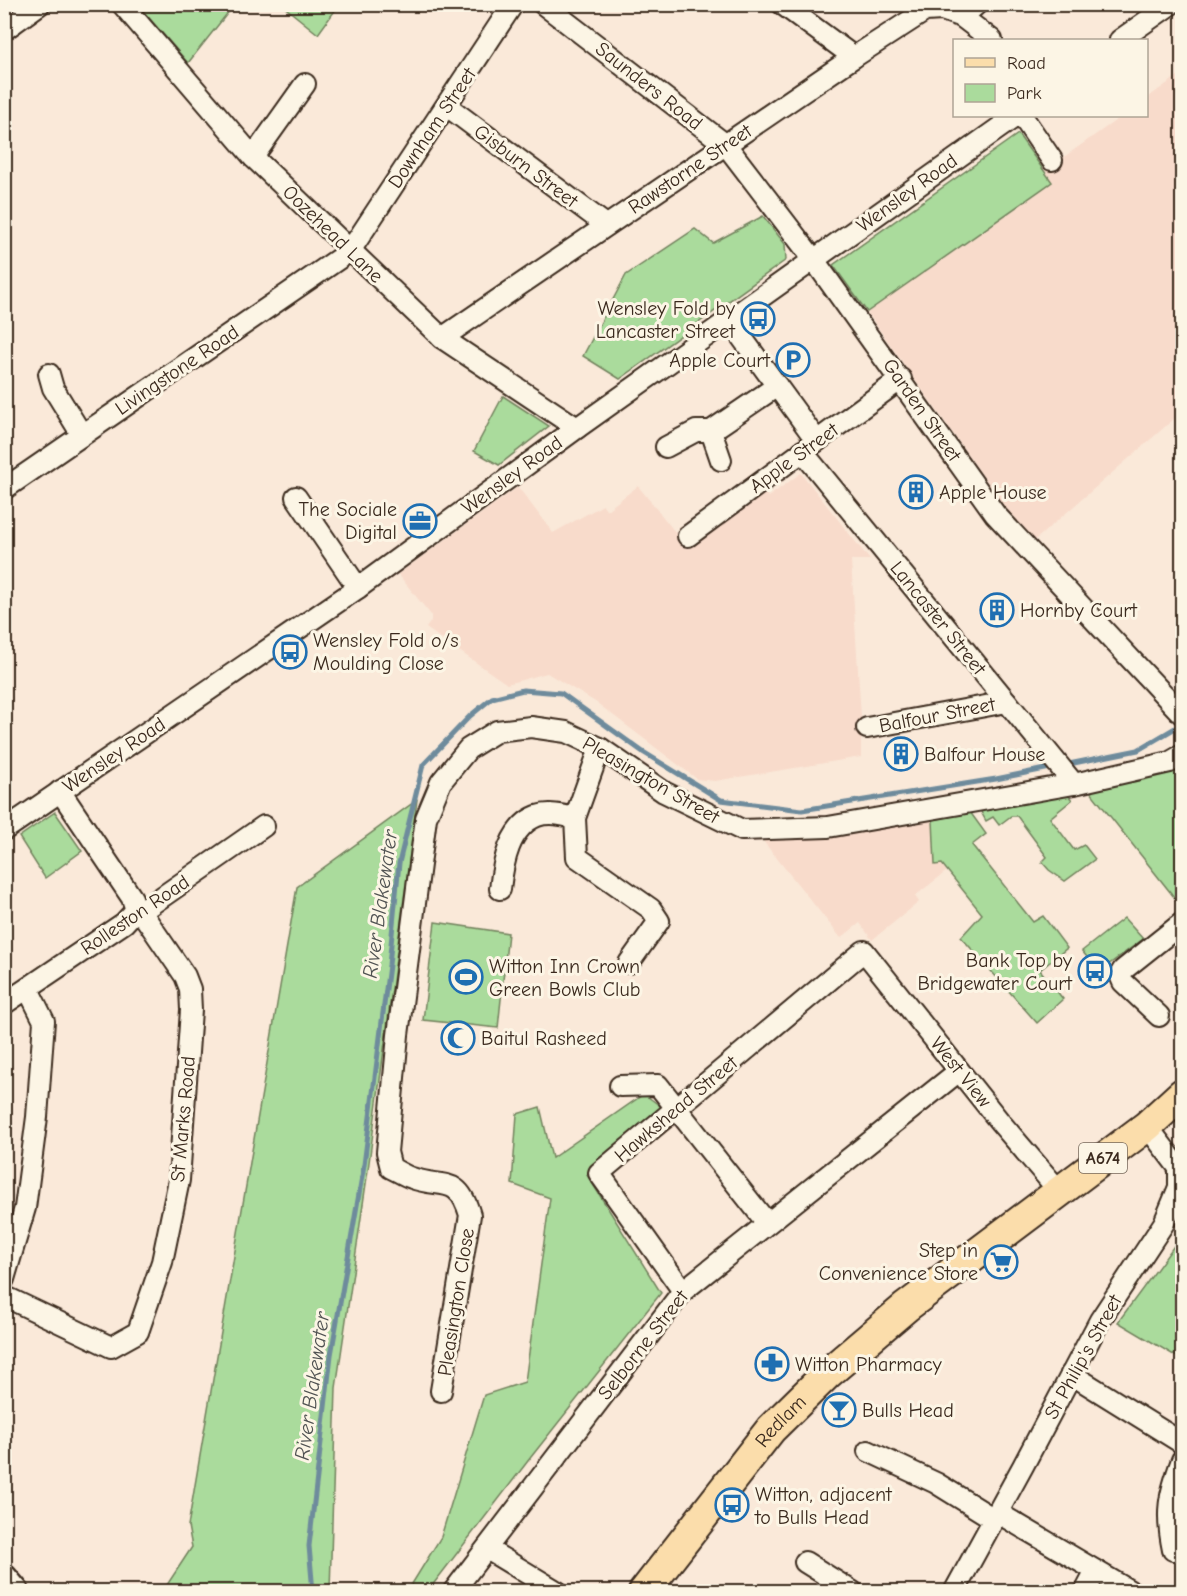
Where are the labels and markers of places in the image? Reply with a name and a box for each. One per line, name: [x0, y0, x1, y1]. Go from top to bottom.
place label: Wensley Fold by Lancaster Street: [596, 297, 736, 343]
bus stop icon: Wensley Fold by Lancaster Street: [740, 301, 776, 337]
parking icon: Apple Court: [775, 342, 811, 378]
place label: Apple Court: [669, 349, 771, 372]
building icon: Apple House: [898, 474, 934, 510]
place label: Apple House: [939, 481, 1046, 504]
place label: The Sociale Digital: [299, 498, 397, 544]
office icon: The Sociale Digital: [402, 503, 438, 539]
building icon: Hornby Court: [979, 592, 1015, 628]
place label: Hornby Court: [1020, 599, 1138, 622]
place label: Wensley Fold o/s Moulding Close: [313, 629, 459, 675]
bus stop icon: Wensley Fold o/s Moulding Close: [272, 634, 308, 670]
building icon: Balfour House: [883, 736, 919, 772]
place label: Balfour House: [924, 743, 1045, 766]
place label: Bank Top by Bridgewater Court: [917, 949, 1073, 995]
bus stop icon: Bank Top by Bridgewater Court: [1077, 953, 1113, 989]
place label: Witton Inn Crown Green Bowls Club: [489, 955, 640, 1001]
sports icon: Witton Inn Crown Green Bowls Club: [448, 959, 484, 995]
mosque icon: Baitul Rasheed: [440, 1020, 476, 1056]
place label: Baitul Rasheed: [481, 1027, 607, 1050]
place label: Step in Convenience Store: [819, 1239, 978, 1285]
supermarket icon: Step in Convenience Store: [983, 1244, 1019, 1280]
pharmacy icon: Witton Pharmacy: [754, 1346, 790, 1382]
place label: Witton Pharmacy: [795, 1353, 942, 1376]
bar icon: Bulls Head: [821, 1392, 857, 1428]
place label: Bulls Head: [862, 1399, 954, 1422]
place label: Witton, adjacent to Bulls Head: [754, 1483, 893, 1529]
bus stop icon: Witton, adjacent to Bulls Head: [714, 1487, 750, 1523]

